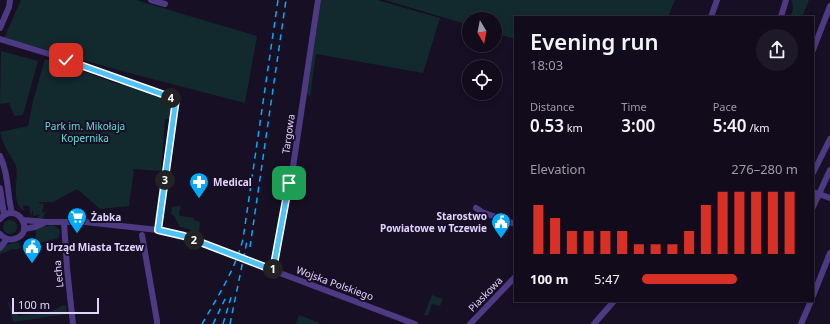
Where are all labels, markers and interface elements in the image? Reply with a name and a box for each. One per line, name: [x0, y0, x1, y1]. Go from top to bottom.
north arrow: [462, 12, 502, 52]
map controls: [462, 12, 502, 100]
text: Evening run: [530, 26, 659, 56]
button: share: [756, 29, 798, 71]
pin: [49, 43, 83, 77]
icon: check: [55, 49, 77, 71]
text: 18:03: [530, 56, 563, 74]
button: locate: [462, 60, 502, 100]
pin: 4: [161, 88, 181, 108]
text: 4: [168, 90, 174, 105]
text: Distance: [530, 99, 575, 114]
text: Time: [621, 99, 647, 114]
text: Pace: [713, 99, 737, 114]
street label: Targowa: [278, 113, 298, 155]
text: 0.53: [530, 114, 564, 137]
text: 3:00: [621, 114, 655, 137]
text: 5:40: [713, 114, 747, 137]
park label: Park im. Mikołaja Kopernika: [45, 119, 125, 145]
text: km: [564, 120, 583, 135]
text: /km: [747, 120, 770, 135]
text: Elevation: [530, 160, 586, 178]
text: 276–280 m: [731, 160, 798, 178]
pin: [272, 166, 306, 200]
pin: 3: [155, 170, 175, 190]
pharmacy icon: Medical: [188, 171, 210, 199]
text: 3: [162, 172, 168, 187]
icon: arrive: [278, 172, 300, 194]
place label: Medical: [213, 175, 252, 189]
supermarket icon: Żabka: [66, 206, 88, 234]
place label: Starostwo Powiatowe w Tczewie: [380, 209, 487, 235]
place label: Żabka: [91, 210, 121, 224]
public building icon: Starostwo Powiatowe w Tczewie: [490, 211, 512, 239]
pin: 2: [184, 230, 204, 250]
text: 2: [191, 232, 197, 247]
public building icon: Urząd Miasta Tczew: [21, 236, 43, 264]
place label: Urząd Miasta Tczew: [46, 240, 144, 254]
pin: 1: [263, 259, 283, 279]
street label: Lecha: [50, 260, 66, 288]
text: 1: [270, 261, 276, 276]
street label: Wojska Polskiego: [294, 263, 376, 303]
text: 100 m: [530, 270, 568, 288]
text: 5:47: [594, 270, 620, 288]
street label: Piaskowa: [465, 273, 505, 315]
scale bar: [12, 296, 99, 315]
text: 100 m: [18, 297, 50, 312]

